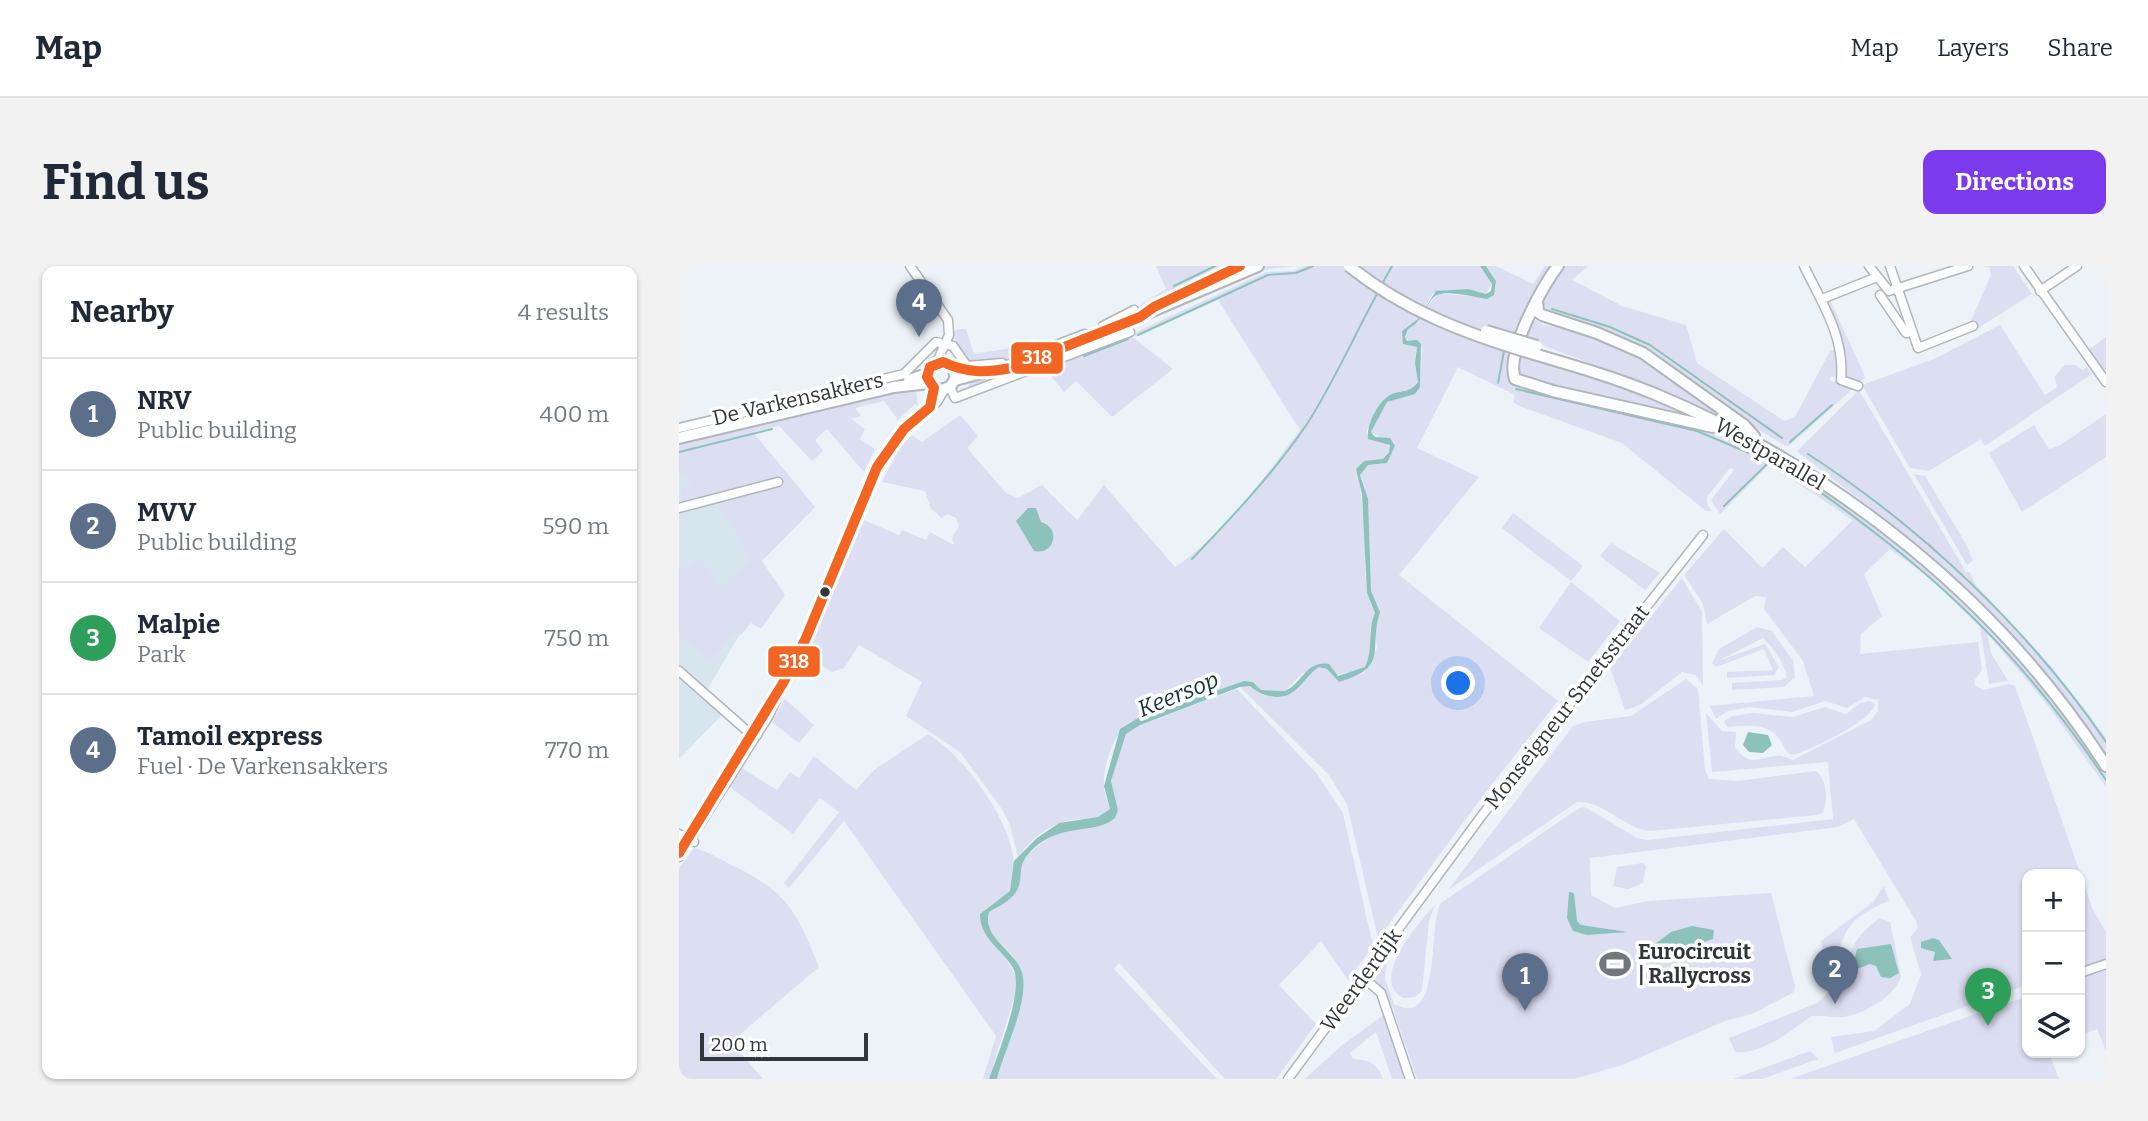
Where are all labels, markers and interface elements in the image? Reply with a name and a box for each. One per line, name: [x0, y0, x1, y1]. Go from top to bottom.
text: Map: [35, 28, 102, 68]
text: Map: [1851, 34, 1899, 62]
text: Layers: [1937, 34, 2009, 62]
text: Share: [2047, 34, 2113, 62]
button: Directions: [1923, 150, 2106, 214]
text: Find us: [42, 153, 210, 212]
pin: 4: [896, 279, 942, 337]
text: Nearby: [70, 294, 174, 330]
text: 4 results: [518, 298, 609, 326]
line badge: 318: [1010, 341, 1064, 375]
text: 318: [1022, 346, 1052, 369]
street label: De Varkensakkers: [710, 367, 886, 431]
text: NRV: [137, 385, 192, 416]
text: 1: [88, 400, 98, 428]
text: 400 m: [540, 400, 609, 428]
street label: Westparallel: [1710, 412, 1830, 496]
text: Public building: [137, 416, 297, 444]
text: MVV: [137, 497, 196, 528]
text: 2: [87, 512, 99, 540]
text: 590 m: [542, 512, 609, 540]
text: Public building: [137, 528, 297, 556]
unlabelled marker: [818, 585, 832, 599]
street label: Monseigneur Smetsstraat: [1479, 599, 1655, 814]
text: Malpie: [137, 609, 220, 640]
text: 3: [86, 624, 100, 652]
text: 750 m: [544, 624, 609, 652]
text: Park: [137, 640, 186, 668]
line badge: 318: [767, 645, 821, 678]
text: 318: [779, 650, 809, 673]
water label: Keersop: [1133, 665, 1223, 723]
your location: [1441, 666, 1475, 700]
text: Tamoil express: [137, 721, 323, 752]
text: 4: [86, 736, 100, 764]
text: 770 m: [545, 736, 609, 764]
text: Fuel · De Varkensakkers: [137, 752, 388, 780]
map controls: [2022, 869, 2085, 1058]
button: +: [2022, 869, 2085, 932]
street label: Weerderdijk: [1315, 923, 1407, 1037]
button: −: [2022, 932, 2085, 995]
place label: Eurocircuit | Rallycross: [1638, 939, 1752, 989]
pin: 2: [1812, 946, 1858, 1004]
sports icon: Eurocircuit | Rallycross: [1598, 947, 1632, 981]
pin: 1: [1502, 953, 1548, 1011]
pin: 3: [1965, 968, 2011, 1026]
button: layers: [2022, 995, 2085, 1058]
scale bar: [700, 1030, 868, 1062]
text: 200 m: [711, 1033, 768, 1056]

